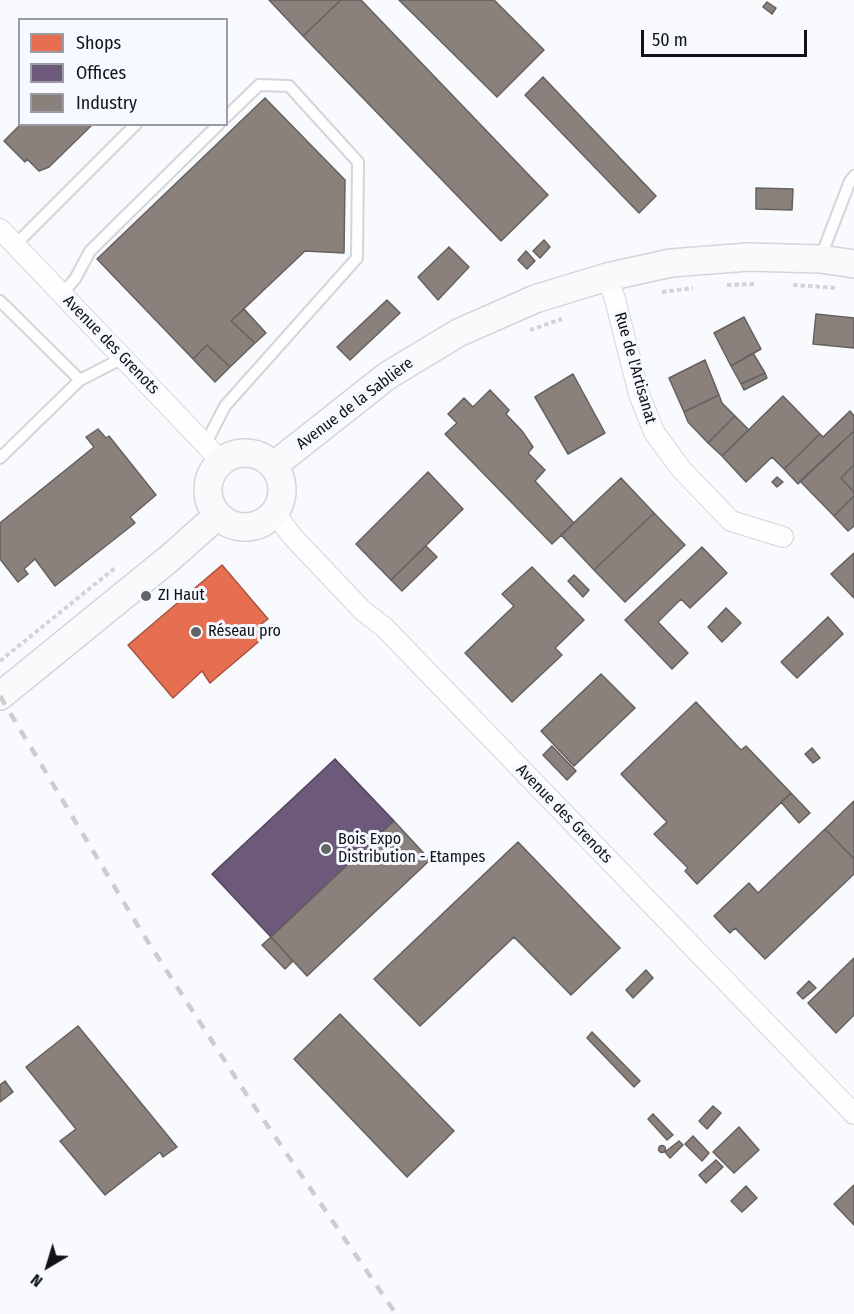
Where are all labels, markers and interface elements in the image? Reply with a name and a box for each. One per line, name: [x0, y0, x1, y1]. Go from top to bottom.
legend: [18, 18, 228, 126]
scale bar: [644, 18, 810, 56]
text: 50 m: [652, 29, 688, 51]
text: Shops: [76, 32, 121, 54]
text: Offices: [76, 62, 126, 84]
text: Industry: [76, 92, 137, 114]
street label: Avenue des Grenots: [59, 292, 163, 398]
street label: Rue de l'Artisanat: [610, 310, 660, 426]
street label: Avenue de la Sablière: [293, 354, 417, 454]
place label: ZI Haut: [158, 586, 205, 606]
marker: ZI Haut: [139, 589, 153, 603]
place label: Réseau pro: [208, 622, 281, 642]
marker: Réseau pro: [189, 625, 203, 639]
street label: Avenue des Grenots: [512, 761, 616, 867]
place label: Bois Expo Distribution - Etampes: [338, 830, 485, 868]
marker: Bois Expo Distribution - Etampes: [319, 842, 333, 856]
north arrow: [18, 1236, 78, 1296]
text: N: [27, 1270, 46, 1291]

